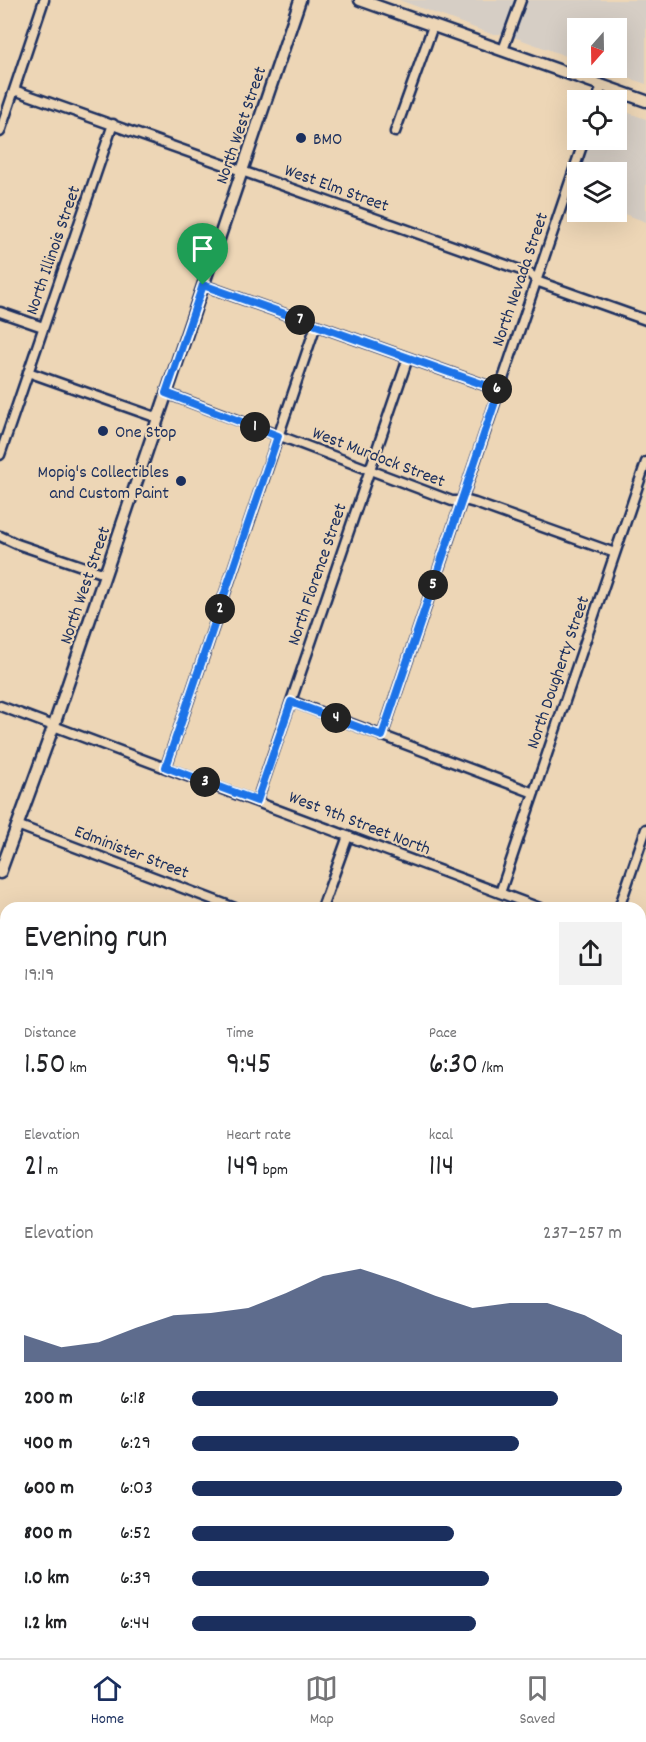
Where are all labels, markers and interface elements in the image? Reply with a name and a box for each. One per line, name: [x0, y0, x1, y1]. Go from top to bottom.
north arrow: [567, 18, 627, 78]
map controls: [567, 18, 627, 222]
street label: North West Street: [211, 63, 274, 188]
button: locate: [567, 90, 627, 150]
place label: BMO: [313, 128, 342, 153]
marker: BMO: [294, 131, 308, 145]
street label: West Elm Street: [281, 159, 392, 220]
button: layers: [567, 162, 627, 222]
street label: North Illinois Street: [21, 183, 88, 319]
street label: North Nevada Street: [487, 209, 556, 350]
pin: [177, 223, 228, 285]
icon: arrive: [186, 232, 219, 265]
pin: 7: [285, 305, 315, 335]
text: 7: [297, 308, 303, 331]
pin: 6: [482, 374, 512, 404]
text: 6: [493, 377, 501, 400]
pin: 1: [240, 412, 270, 442]
text: 1: [253, 415, 257, 438]
place label: One Stop: [115, 421, 177, 446]
street label: West Murdock Street: [308, 421, 449, 495]
marker: One Stop: [96, 424, 110, 438]
place label: Mopig's Collectibles and Custom Paint: [38, 461, 169, 507]
marker: Mopig's Collectibles and Custom Paint: [174, 474, 188, 488]
street label: North Florence Street: [282, 500, 355, 649]
street label: North West Street: [55, 523, 118, 648]
pin: 5: [418, 570, 448, 600]
text: 5: [429, 573, 437, 596]
street label: North Dougherty Street: [521, 593, 597, 753]
pin: 2: [205, 594, 235, 624]
text: 2: [217, 597, 224, 620]
pin: 4: [321, 703, 351, 733]
text: 4: [333, 706, 339, 729]
pin: 3: [190, 767, 220, 797]
text: 3: [201, 770, 209, 793]
street label: West 9th Street North: [285, 786, 434, 863]
street label: Edminister Street: [70, 820, 192, 887]
text: Evening run: [24, 916, 168, 963]
button: share: [559, 922, 622, 985]
text: 19:19: [24, 962, 54, 990]
text: Distance: [24, 1022, 76, 1045]
text: Time: [226, 1022, 254, 1045]
text: Pace: [429, 1022, 457, 1045]
text: 1.50: [24, 1045, 66, 1088]
text: 9:45: [226, 1045, 271, 1088]
text: 6:30: [429, 1045, 478, 1088]
text: km: [66, 1057, 87, 1080]
text: /km: [478, 1057, 504, 1080]
text: Elevation: [24, 1124, 80, 1147]
text: Heart rate: [226, 1124, 291, 1147]
text: kcal: [429, 1124, 453, 1147]
text: 21: [24, 1147, 44, 1190]
text: 149: [226, 1147, 259, 1190]
text: 114: [429, 1147, 454, 1190]
text: m: [44, 1159, 58, 1182]
text: bpm: [259, 1159, 288, 1182]
text: Elevation: [24, 1220, 94, 1248]
text: 237–257 m: [543, 1220, 622, 1248]
text: 200 m: [24, 1385, 73, 1413]
text: 6:18: [120, 1385, 146, 1413]
text: 400 m: [24, 1430, 72, 1458]
text: 6:29: [120, 1430, 151, 1458]
text: 600 m: [24, 1475, 74, 1503]
text: 6:03: [120, 1475, 153, 1503]
text: 800 m: [24, 1520, 72, 1548]
text: 6:52: [120, 1520, 151, 1548]
text: 1.0 km: [24, 1565, 69, 1593]
text: 6:39: [120, 1565, 151, 1593]
text: 1.2 km: [24, 1610, 67, 1638]
text: 6:44: [120, 1610, 150, 1638]
tab: Home: [91, 1672, 124, 1731]
tab: Map: [305, 1672, 338, 1731]
tab: Saved: [520, 1672, 555, 1731]

